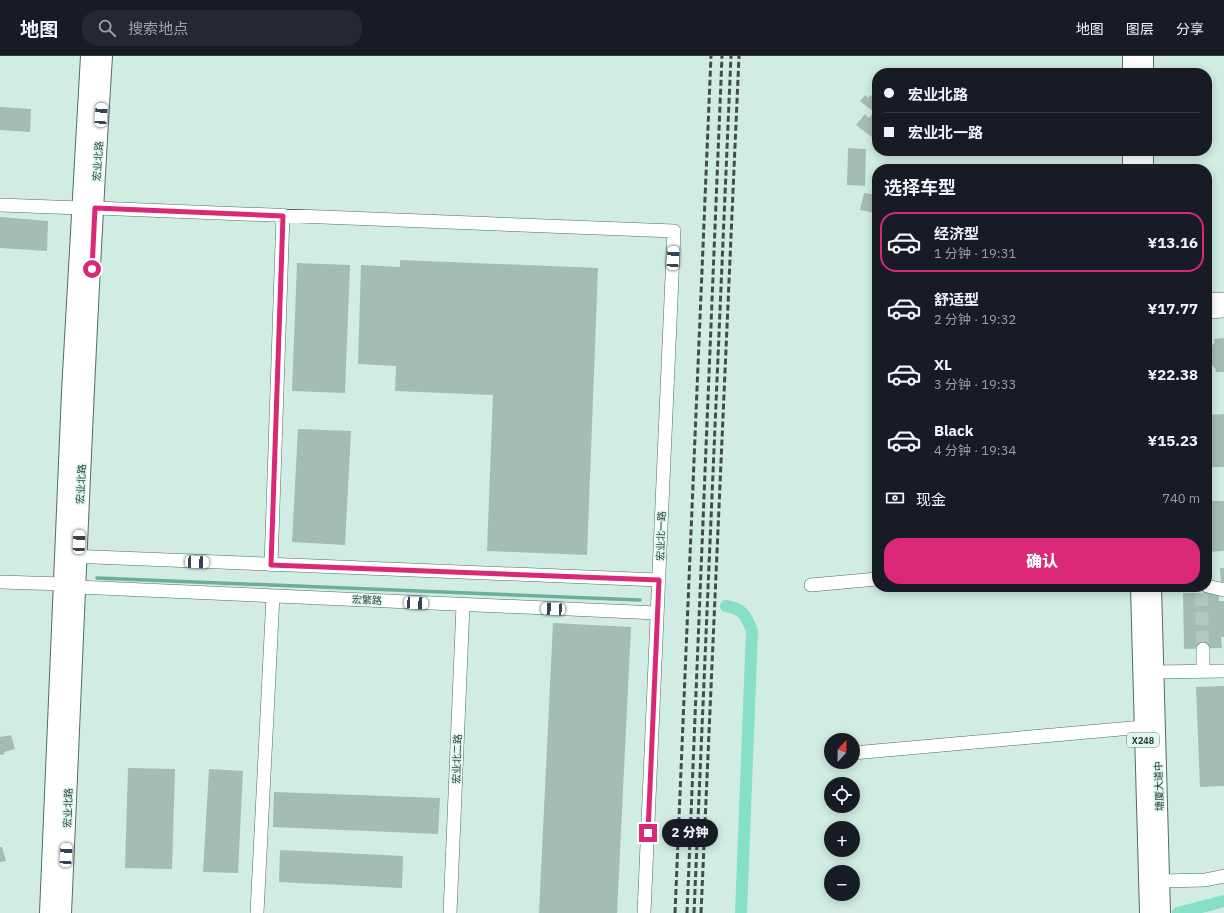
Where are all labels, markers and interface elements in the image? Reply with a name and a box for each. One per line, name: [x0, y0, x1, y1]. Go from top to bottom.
search box: [82, 10, 362, 46]
text: 地图: [20, 17, 58, 41]
icon: search: [96, 17, 118, 39]
text: 搜索地点: [128, 19, 188, 38]
text: 地图: [1076, 20, 1104, 38]
text: 图层: [1126, 20, 1154, 38]
text: 分享: [1176, 20, 1204, 38]
text: 宏业北路: [908, 85, 968, 104]
car: [94, 103, 108, 127]
text: 宏业北一路: [908, 123, 983, 142]
street label: 宏业北路: [90, 141, 106, 181]
text: 选择车型: [884, 176, 956, 199]
icon: car: [886, 224, 922, 260]
text: 经济型: [934, 224, 979, 243]
text: ¥13.16: [1148, 233, 1198, 252]
text: 1 分钟 · 19:31: [934, 245, 1016, 262]
car: [666, 246, 680, 270]
route start: [83, 260, 101, 278]
icon: car: [886, 290, 922, 326]
text: 舒适型: [934, 290, 979, 309]
text: ¥17.77: [1148, 299, 1198, 318]
text: 2 分钟 · 19:32: [934, 311, 1016, 328]
text: XL: [934, 355, 952, 374]
icon: car: [886, 356, 922, 392]
text: ¥22.38: [1148, 365, 1198, 384]
text: 3 分钟 · 19:33: [934, 376, 1016, 393]
text: Black: [934, 421, 974, 440]
icon: car: [886, 422, 922, 458]
text: ¥15.23: [1148, 431, 1198, 450]
text: 4 分钟 · 19:34: [934, 442, 1016, 459]
street label: 宏业北路: [73, 464, 89, 504]
icon: cash: [884, 487, 906, 509]
text: 现金: [916, 490, 946, 509]
text: 740 m: [1162, 490, 1200, 507]
street label: 宏业北一路: [654, 511, 668, 561]
car: [73, 530, 85, 554]
button: 确认: [884, 538, 1200, 584]
car: [185, 556, 209, 568]
street label: 宏繁路: [352, 593, 382, 607]
car: [404, 596, 428, 610]
car: [541, 602, 565, 616]
north arrow: [824, 733, 860, 769]
map controls: [824, 733, 860, 901]
road number: X248: [1127, 733, 1159, 747]
street label: 宏业北二路: [450, 734, 464, 784]
street label: 塘厦大道中: [1152, 761, 1166, 811]
button: locate: [824, 777, 860, 813]
street label: 宏业北路: [61, 788, 75, 828]
callout: 2 分钟: [662, 819, 718, 847]
button: +: [824, 821, 860, 857]
route end: [639, 824, 657, 842]
text: 2 分钟: [672, 824, 708, 841]
car: [59, 843, 73, 867]
button: −: [824, 865, 860, 901]

